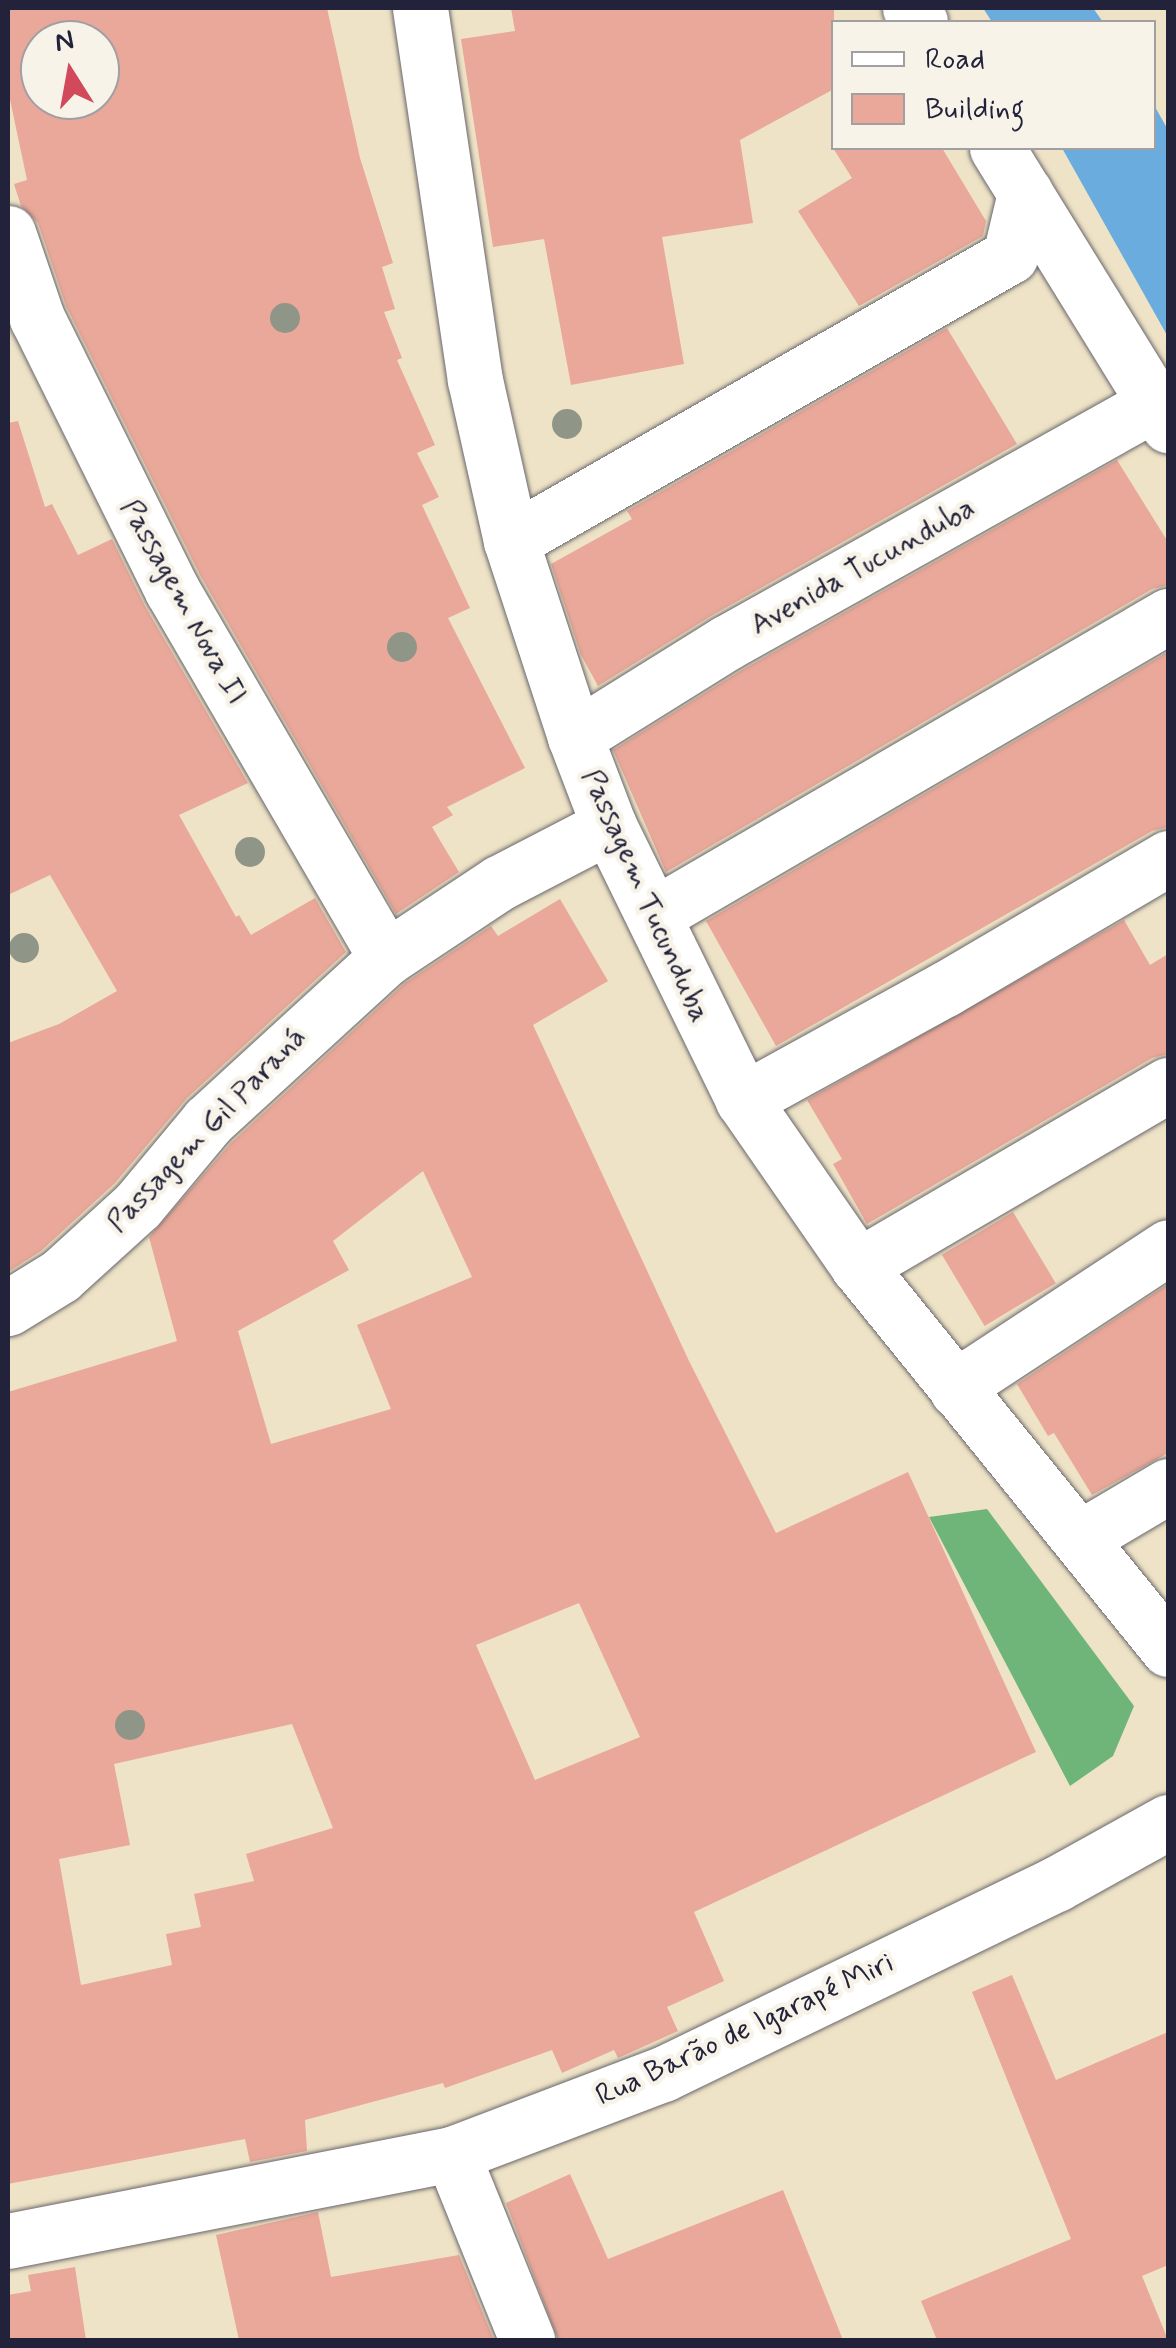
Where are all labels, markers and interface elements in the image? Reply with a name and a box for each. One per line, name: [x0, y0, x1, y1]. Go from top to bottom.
north arrow: [20, 20, 120, 120]
legend: [831, 20, 1156, 150]
text: N: [52, 22, 77, 62]
text: Road: [925, 40, 985, 79]
text: Building: [925, 90, 1024, 129]
street label: Passagem Nova II: [110, 490, 256, 714]
street label: Avenida Tucunduba: [746, 491, 980, 643]
street label: Passagem Tucunduba: [573, 763, 717, 1029]
street label: Passagem Gil Paraná: [99, 1019, 315, 1241]
street label: Rua Barão de Igarapé Miri: [587, 1943, 903, 2117]

